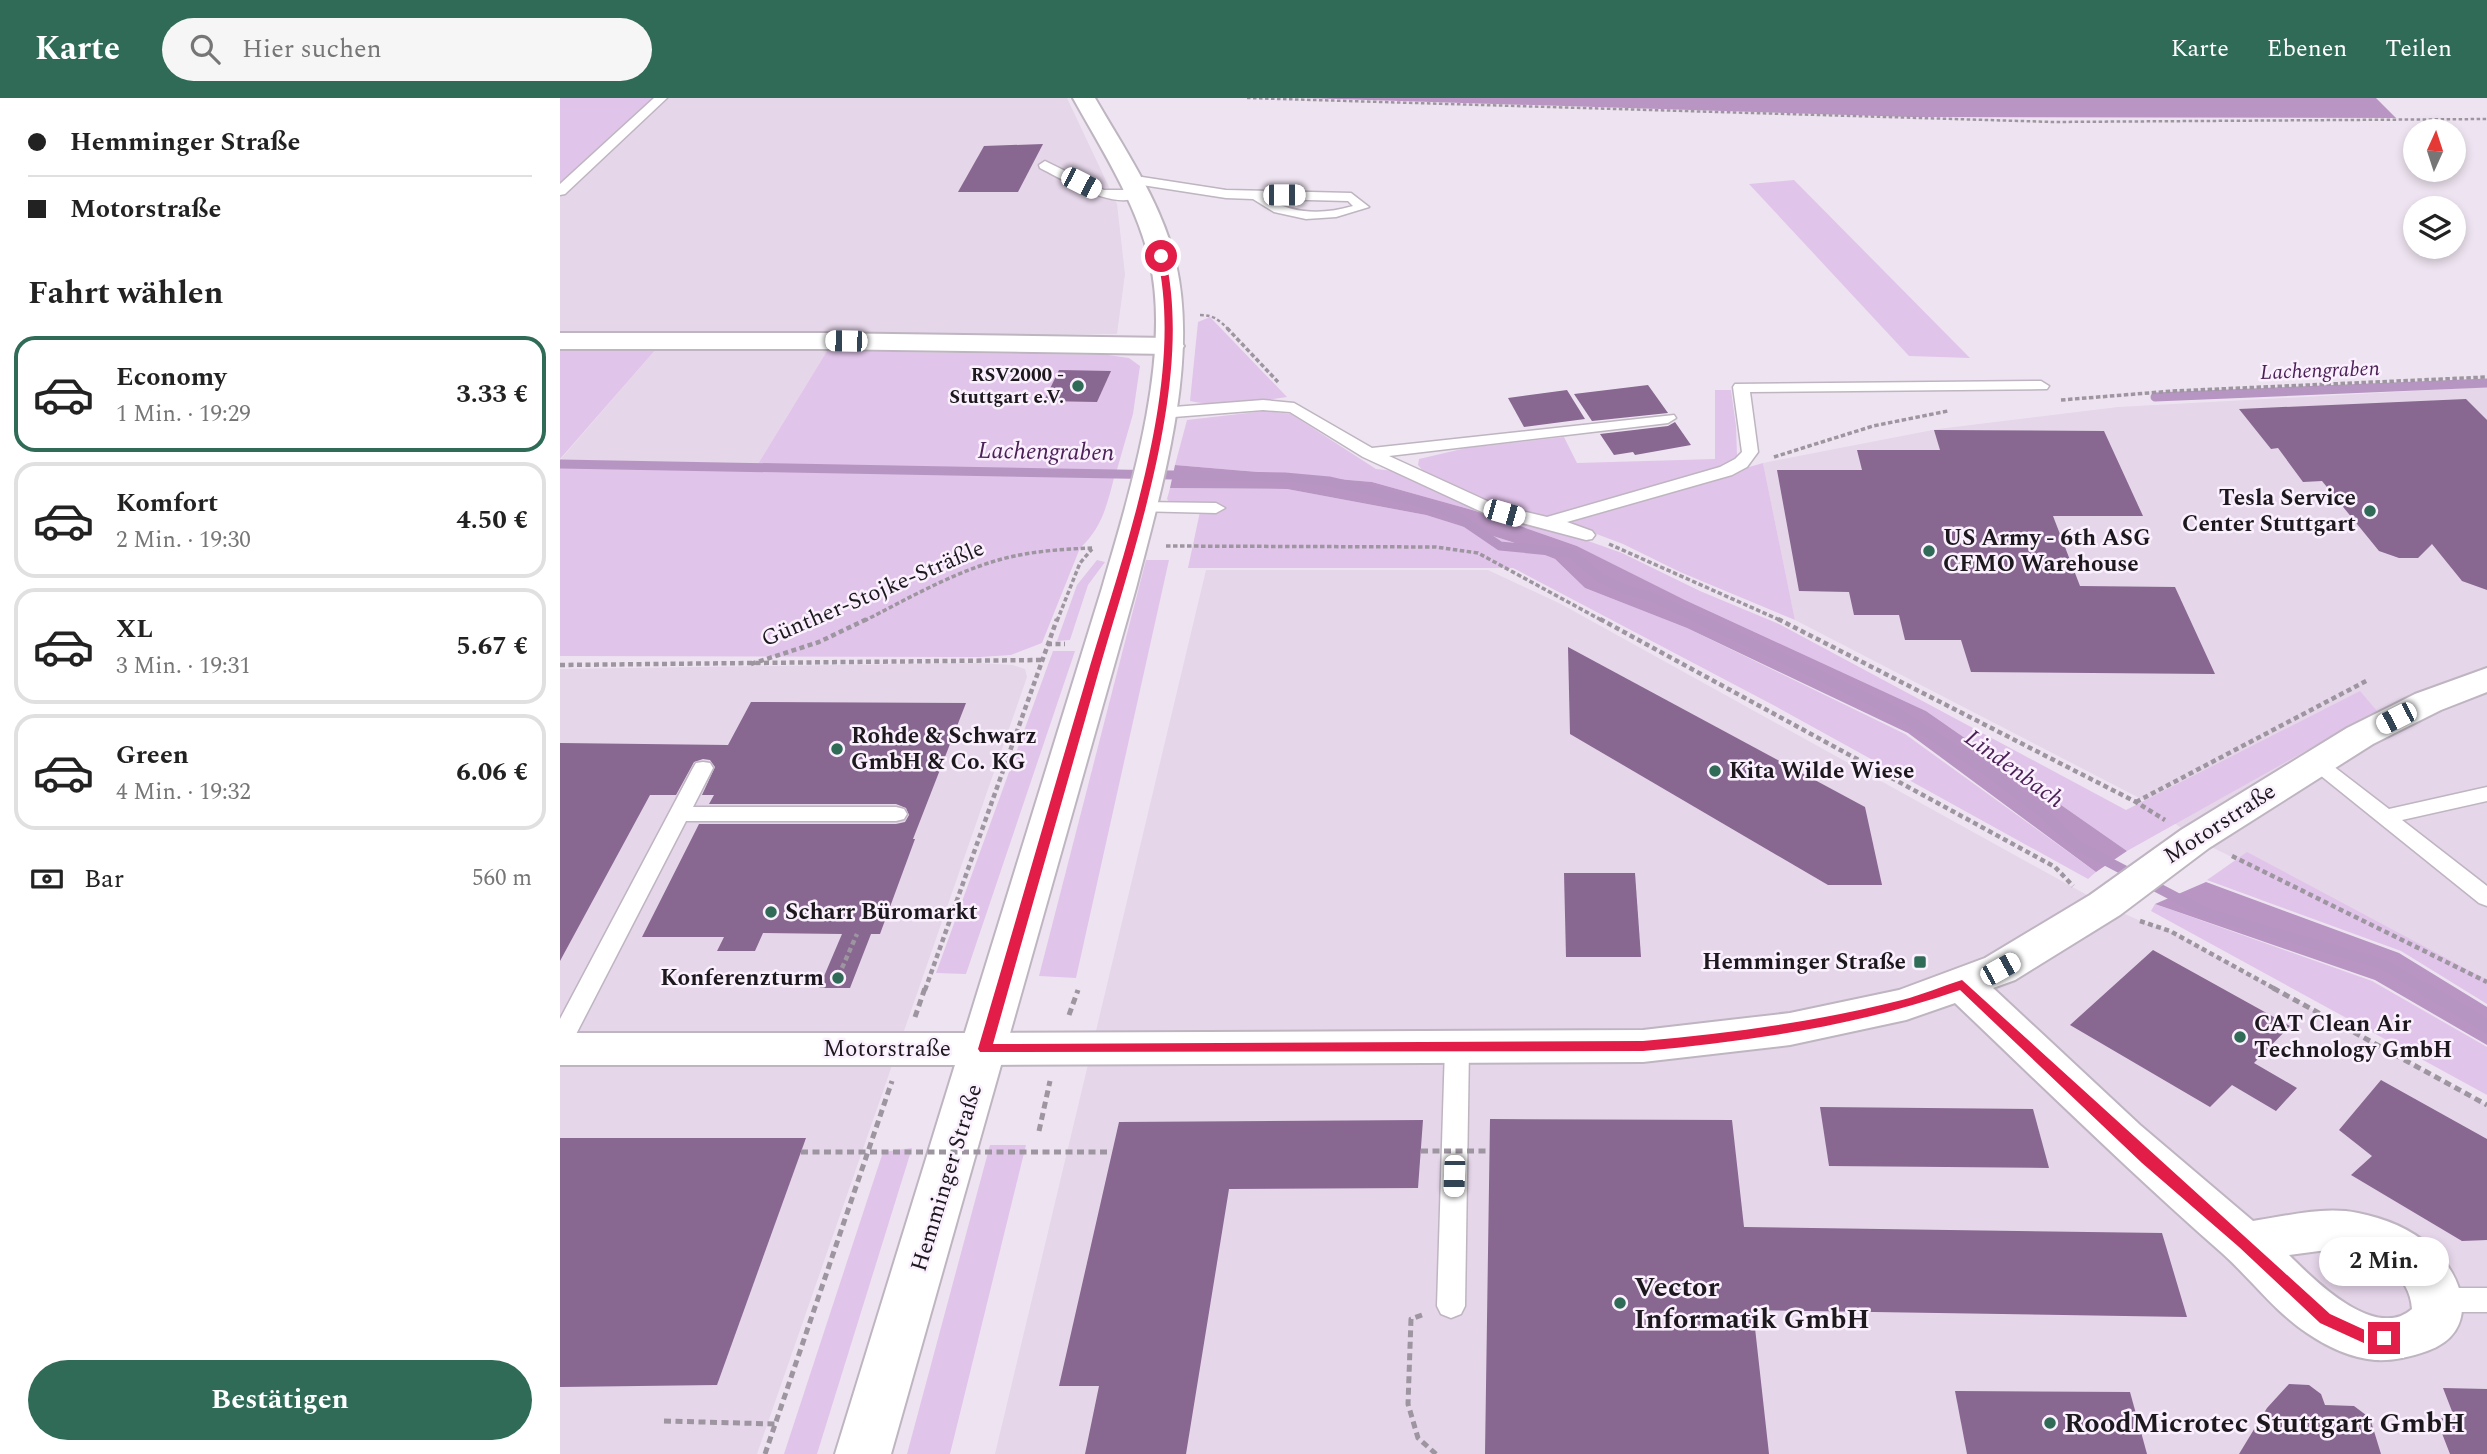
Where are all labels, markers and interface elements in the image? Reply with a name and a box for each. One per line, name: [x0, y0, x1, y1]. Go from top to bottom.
search box: [162, 18, 652, 81]
text: Karte: [35, 24, 120, 74]
text: Hier suchen: [242, 29, 382, 69]
icon: search: [186, 30, 224, 68]
text: Karte: [2171, 31, 2229, 67]
text: Ebenen: [2267, 31, 2347, 67]
text: Teilen: [2385, 31, 2452, 67]
north arrow: [2403, 119, 2466, 182]
map controls: [2403, 119, 2466, 259]
text: Hemminger Straße: [70, 122, 300, 162]
car: [1058, 164, 1105, 202]
car: [1264, 185, 1306, 206]
text: Motorstraße: [70, 189, 221, 229]
button: layers: [2403, 196, 2466, 259]
route start: [1145, 240, 1177, 272]
text: Fahrt wählen: [28, 269, 223, 318]
car: [825, 330, 868, 352]
water label: Lachengraben: [2260, 353, 2380, 389]
text: Economy: [116, 357, 226, 397]
place label: RSV2000 - Stuttgart e.V.: [949, 361, 1064, 412]
icon: car: [32, 363, 95, 426]
text: 3.33 €: [456, 374, 528, 414]
marker: RSV2000 - Stuttgart e.V.: [1070, 378, 1086, 394]
text: 1 Min. · 19:29: [116, 397, 251, 432]
water label: Lachengraben: [977, 433, 1115, 471]
place label: Tesla Service Center Stuttgart: [2182, 481, 2356, 542]
text: Komfort: [116, 483, 218, 523]
icon: car: [32, 489, 95, 552]
car: [1481, 497, 1528, 529]
text: 4.50 €: [456, 500, 528, 540]
marker: Tesla Service Center Stuttgart: [2362, 503, 2378, 519]
place label: US Army - 6th ASG CFMO Warehouse: [1943, 521, 2151, 582]
text: 2 Min. · 19:30: [116, 523, 251, 558]
street label: Günther-Stojke-Sträßle: [756, 531, 990, 657]
marker: US Army - 6th ASG CFMO Warehouse: [1921, 543, 1937, 559]
text: XL: [116, 609, 153, 649]
icon: car: [32, 615, 95, 678]
text: 5.67 €: [456, 626, 528, 666]
text: 3 Min. · 19:31: [116, 649, 251, 684]
car: [2373, 699, 2420, 737]
place label: Rohde & Schwarz GmbH & Co. KG: [851, 719, 1037, 780]
water label: Lindenbach: [1957, 721, 2071, 817]
text: Green: [116, 735, 189, 775]
icon: car: [32, 741, 95, 804]
marker: Rohde & Schwarz GmbH & Co. KG: [829, 741, 845, 757]
text: 6.06 €: [456, 752, 528, 792]
place label: Kita Wilde Wiese: [1729, 754, 1914, 789]
marker: Kita Wilde Wiese: [1707, 763, 1723, 779]
text: 4 Min. · 19:32: [116, 775, 251, 810]
street label: Motorstraße: [2157, 775, 2283, 873]
text: Bar: [84, 859, 124, 899]
icon: cash: [28, 860, 66, 898]
text: 560 m: [472, 861, 532, 896]
place label: Scharr Büromarkt: [785, 895, 978, 930]
marker: Scharr Büromarkt: [763, 904, 779, 920]
place label: Hemminger Straße: [1702, 945, 1906, 980]
car: [1977, 950, 2024, 988]
marker: Hemminger Straße: [1912, 954, 1928, 970]
place label: Konferenzturm: [660, 961, 824, 996]
marker: Konferenzturm: [830, 970, 846, 986]
place label: CAT Clean Air Technology GmbH: [2254, 1007, 2452, 1068]
marker: CAT Clean Air Technology GmbH: [2232, 1029, 2248, 1045]
street label: Motorstraße: [823, 1032, 951, 1067]
street label: Hemminger Straße: [902, 1080, 992, 1276]
car: [1443, 1155, 1466, 1197]
callout: 2 Min.: [2319, 1236, 2449, 1286]
text: 2 Min.: [2349, 1244, 2419, 1279]
place label: Vector Informatik GmbH: [1634, 1266, 1870, 1341]
marker: Vector Informatik GmbH: [1612, 1295, 1628, 1311]
route end: [2368, 1322, 2400, 1354]
button: Bestätigen: [28, 1360, 532, 1440]
place label: RoodMicrotec Stuttgart GmbH: [2064, 1402, 2465, 1445]
marker: RoodMicrotec Stuttgart GmbH: [2042, 1415, 2058, 1431]

